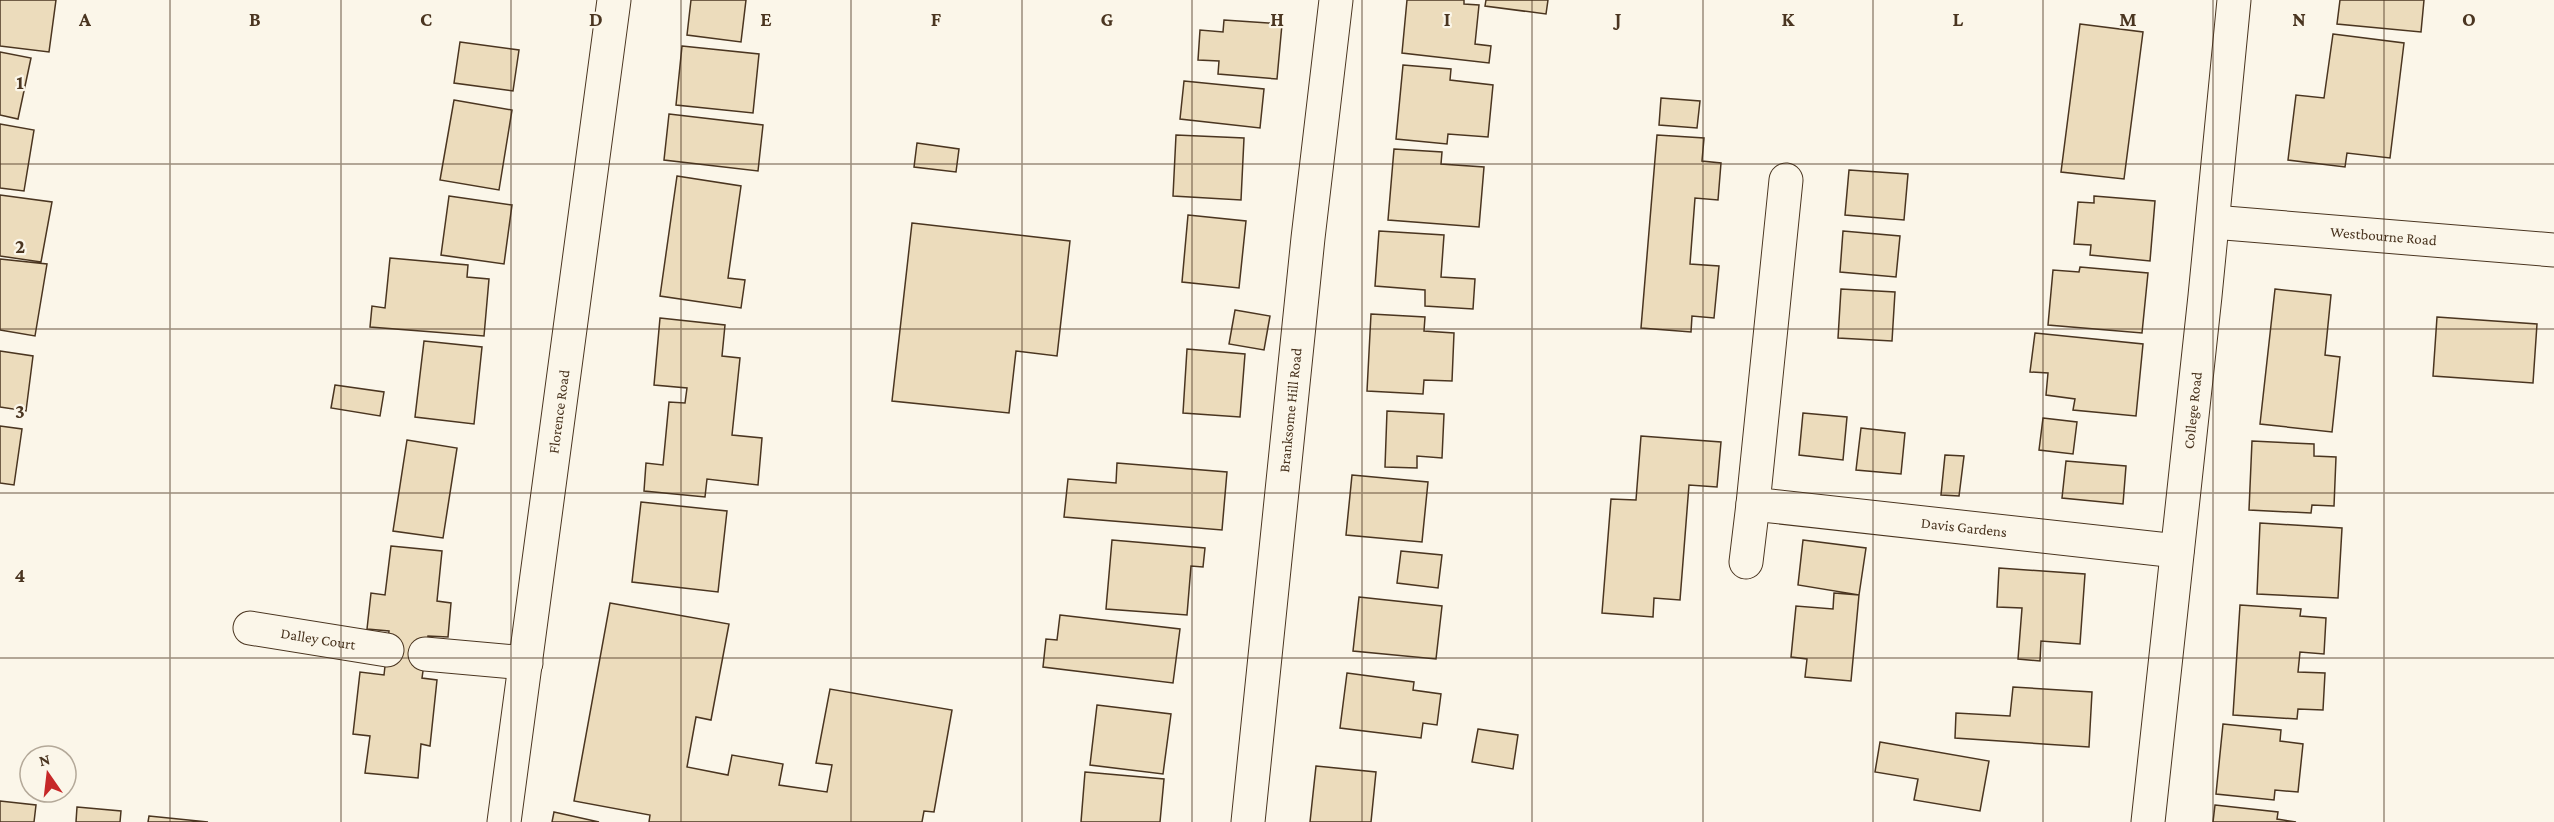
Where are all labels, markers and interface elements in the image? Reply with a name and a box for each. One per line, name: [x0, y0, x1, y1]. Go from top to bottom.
text: A: [78, 8, 92, 30]
text: B: [249, 8, 261, 30]
text: C: [420, 8, 432, 30]
text: D: [589, 8, 603, 30]
text: E: [760, 8, 772, 30]
text: F: [931, 8, 942, 30]
text: G: [1101, 8, 1114, 30]
text: H: [1270, 8, 1284, 30]
text: I: [1444, 8, 1451, 30]
text: J: [1613, 8, 1622, 30]
text: K: [1782, 8, 1796, 30]
text: L: [1953, 8, 1964, 30]
text: M: [2119, 8, 2137, 30]
text: N: [2292, 8, 2306, 30]
text: O: [2462, 8, 2476, 30]
text: 1: [16, 71, 24, 93]
street label: Westbourne Road: [2329, 224, 2437, 248]
text: 2: [15, 235, 25, 257]
street label: Branksome Hill Road: [1276, 347, 1305, 473]
street label: Florence Road: [545, 369, 572, 455]
street label: College Road: [2180, 371, 2205, 450]
text: 3: [15, 400, 25, 422]
street label: Davis Gardens: [1920, 515, 2008, 540]
text: 4: [15, 564, 26, 586]
street label: Dalley Court: [280, 625, 358, 653]
north arrow: [18, 744, 78, 804]
text: N: [37, 750, 52, 769]

